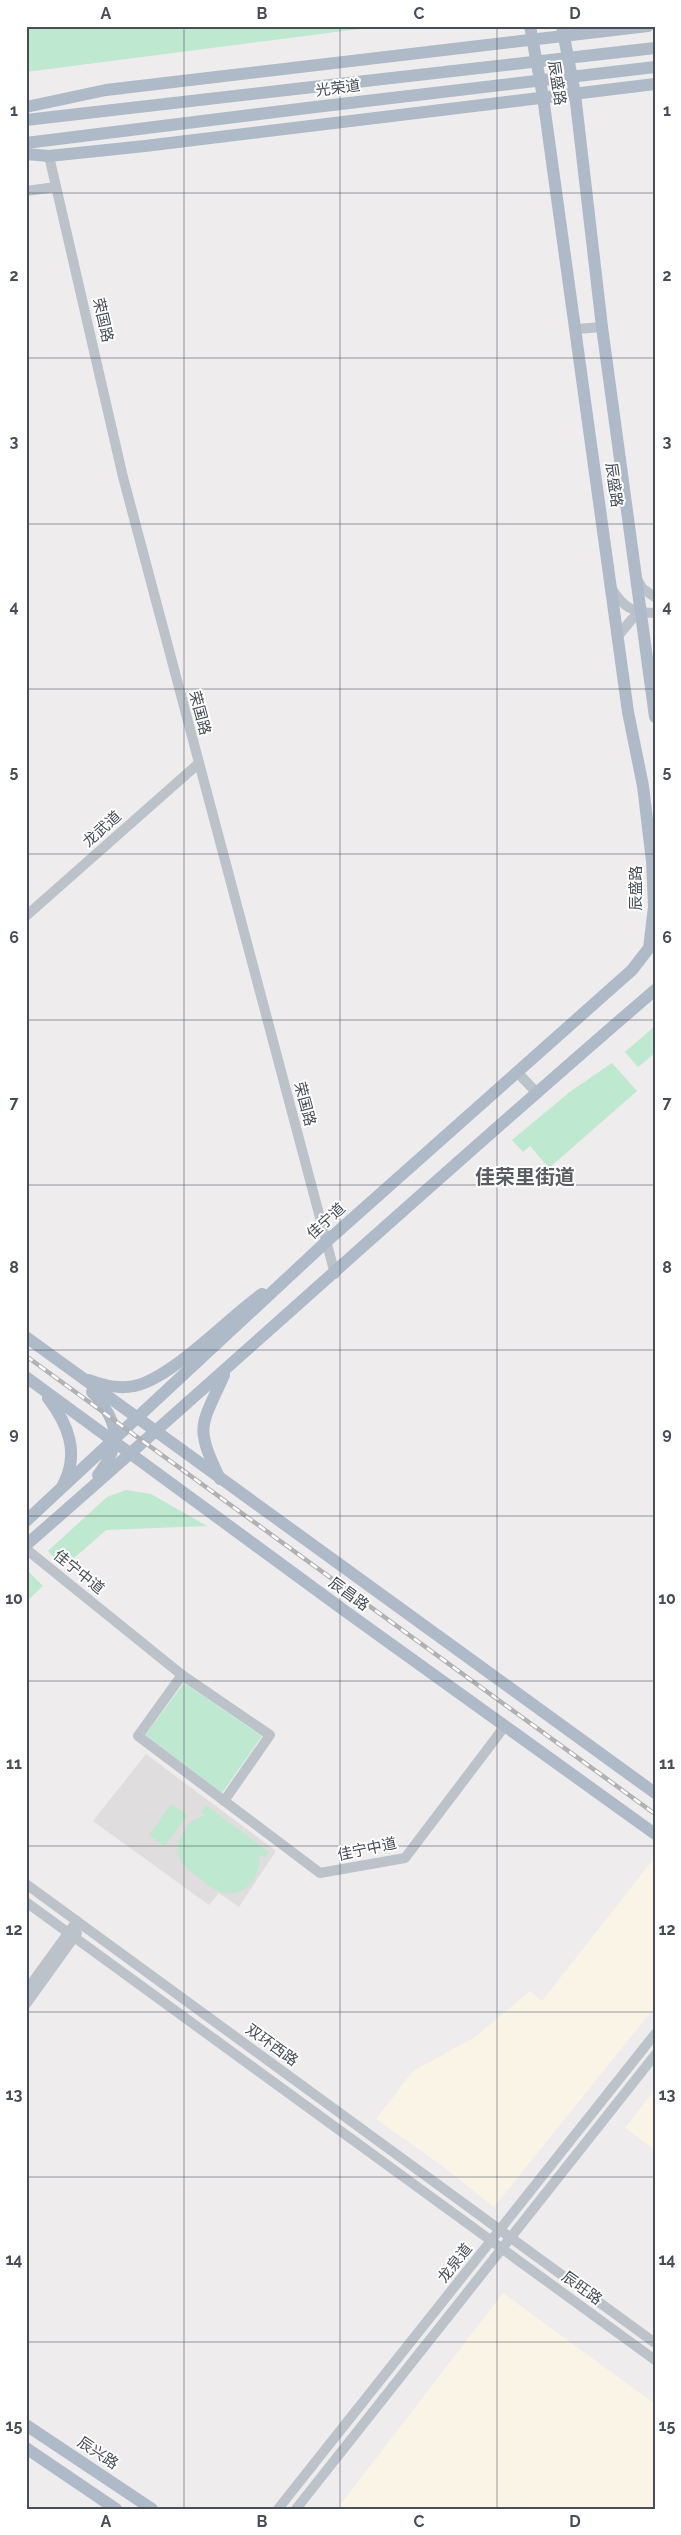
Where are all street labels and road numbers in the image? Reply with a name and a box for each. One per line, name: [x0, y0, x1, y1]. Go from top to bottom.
street label: 辰盛路: [545, 59, 569, 107]
street label: 光荣道: [315, 76, 361, 100]
street label: 荣国路: [89, 296, 117, 344]
street label: 辰盛路: [602, 461, 626, 509]
street label: 荣国路: [185, 689, 215, 737]
street label: 龙武道: [79, 807, 125, 851]
street label: 辰盛路: [627, 865, 645, 911]
street label: 荣国路: [290, 1080, 320, 1128]
street label: 佳宁道: [303, 1199, 349, 1243]
street label: 佳宁中道: [50, 1546, 108, 1598]
street label: 辰昌路: [326, 1573, 372, 1615]
street label: 佳宁中道: [336, 1834, 398, 1864]
street label: 双环西路: [242, 2020, 302, 2070]
street label: 龙泉道: [434, 2240, 476, 2286]
street label: 辰旺路: [559, 2267, 605, 2309]
street label: 辰兴路: [74, 2433, 122, 2473]

